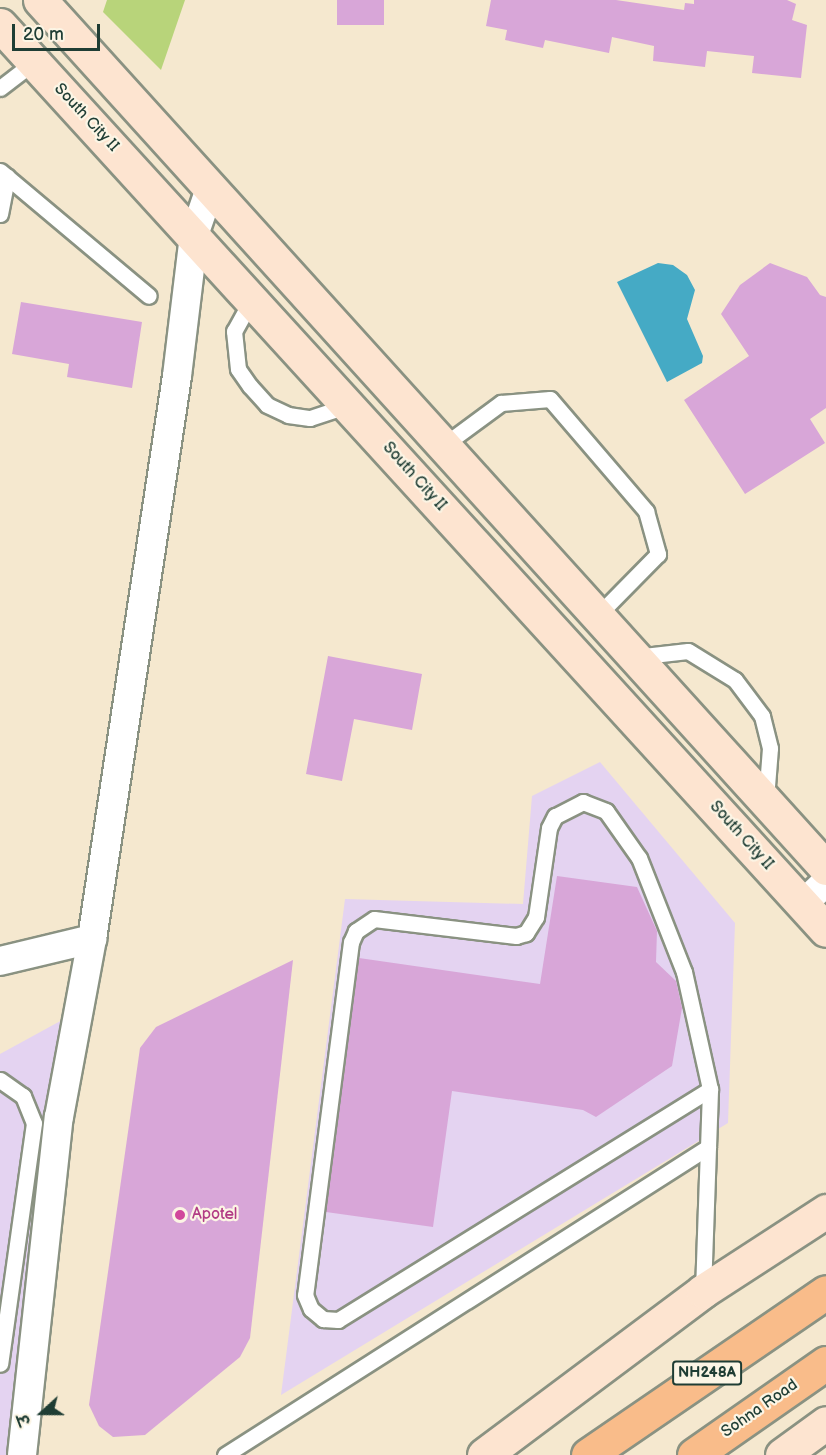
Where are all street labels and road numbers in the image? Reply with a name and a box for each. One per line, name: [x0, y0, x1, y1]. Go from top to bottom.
street label: South City II: [49, 80, 123, 156]
street label: South City II: [378, 438, 450, 516]
street label: South City II: [705, 797, 777, 875]
road number: NH248A: [671, 1361, 743, 1385]
street label: Sohna Road: [718, 1376, 802, 1442]

